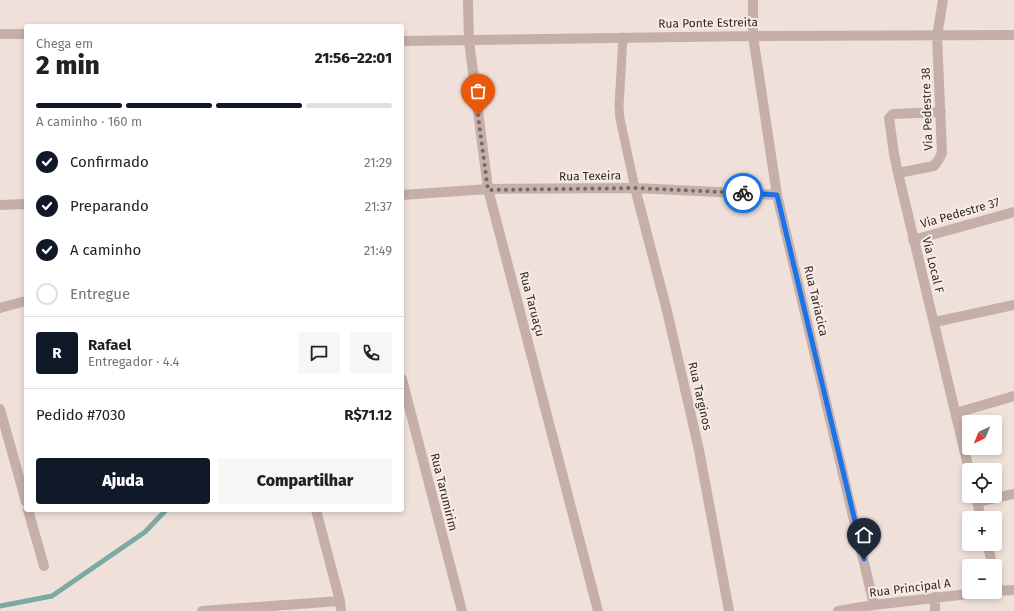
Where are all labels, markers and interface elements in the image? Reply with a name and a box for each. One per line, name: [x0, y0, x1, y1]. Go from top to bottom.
street label: Rua Ponte Estreita: [658, 15, 758, 31]
text: Chega em: [36, 36, 93, 51]
text: 21:56–22:01: [315, 49, 392, 67]
text: 2 min: [36, 50, 100, 81]
street label: Via Pedestre 38: [919, 67, 935, 151]
pin: [461, 74, 495, 115]
icon: bag: [467, 80, 489, 102]
text: A caminho · 160 m: [36, 114, 142, 129]
icon: check: [36, 151, 58, 173]
text: Confirmado: [70, 153, 149, 171]
text: 21:29: [364, 155, 392, 170]
street label: Rua Texeira: [559, 168, 621, 184]
courier: [723, 173, 763, 213]
icon: bike: [732, 182, 754, 204]
icon: check: [36, 195, 58, 217]
street label: Via Pedestre 37: [919, 195, 1001, 231]
text: Preparando: [70, 197, 149, 215]
text: 21:37: [365, 199, 392, 214]
street label: Via Local F: [919, 236, 947, 294]
icon: check: [36, 239, 58, 261]
text: A caminho: [70, 241, 141, 259]
text: 21:49: [364, 243, 392, 258]
street label: Rua Tariacica: [801, 264, 831, 338]
street label: Rua Taruaçu: [517, 270, 547, 338]
text: Entregue: [70, 285, 130, 303]
button: chat: [298, 332, 340, 374]
button: phone: [350, 332, 392, 374]
text: Rafael: [88, 336, 131, 354]
text: R: [52, 344, 62, 362]
text: Entregador · 4.4: [88, 354, 179, 369]
street label: Rua Targinos: [685, 360, 715, 432]
text: Pedido #7030: [36, 406, 126, 424]
text: R$71.12: [344, 406, 392, 424]
north arrow: [962, 415, 1002, 455]
map controls: [962, 415, 1002, 599]
street label: Rua Tarumirim: [428, 452, 460, 532]
button: Ajuda: [36, 458, 210, 504]
button: Compartilhar: [218, 458, 392, 504]
button: locate: [962, 463, 1002, 503]
button: +: [962, 511, 1002, 551]
pin: [847, 518, 881, 559]
icon: home: [853, 524, 875, 546]
button: −: [962, 559, 1002, 599]
street label: Rua Principal A: [869, 576, 952, 600]

